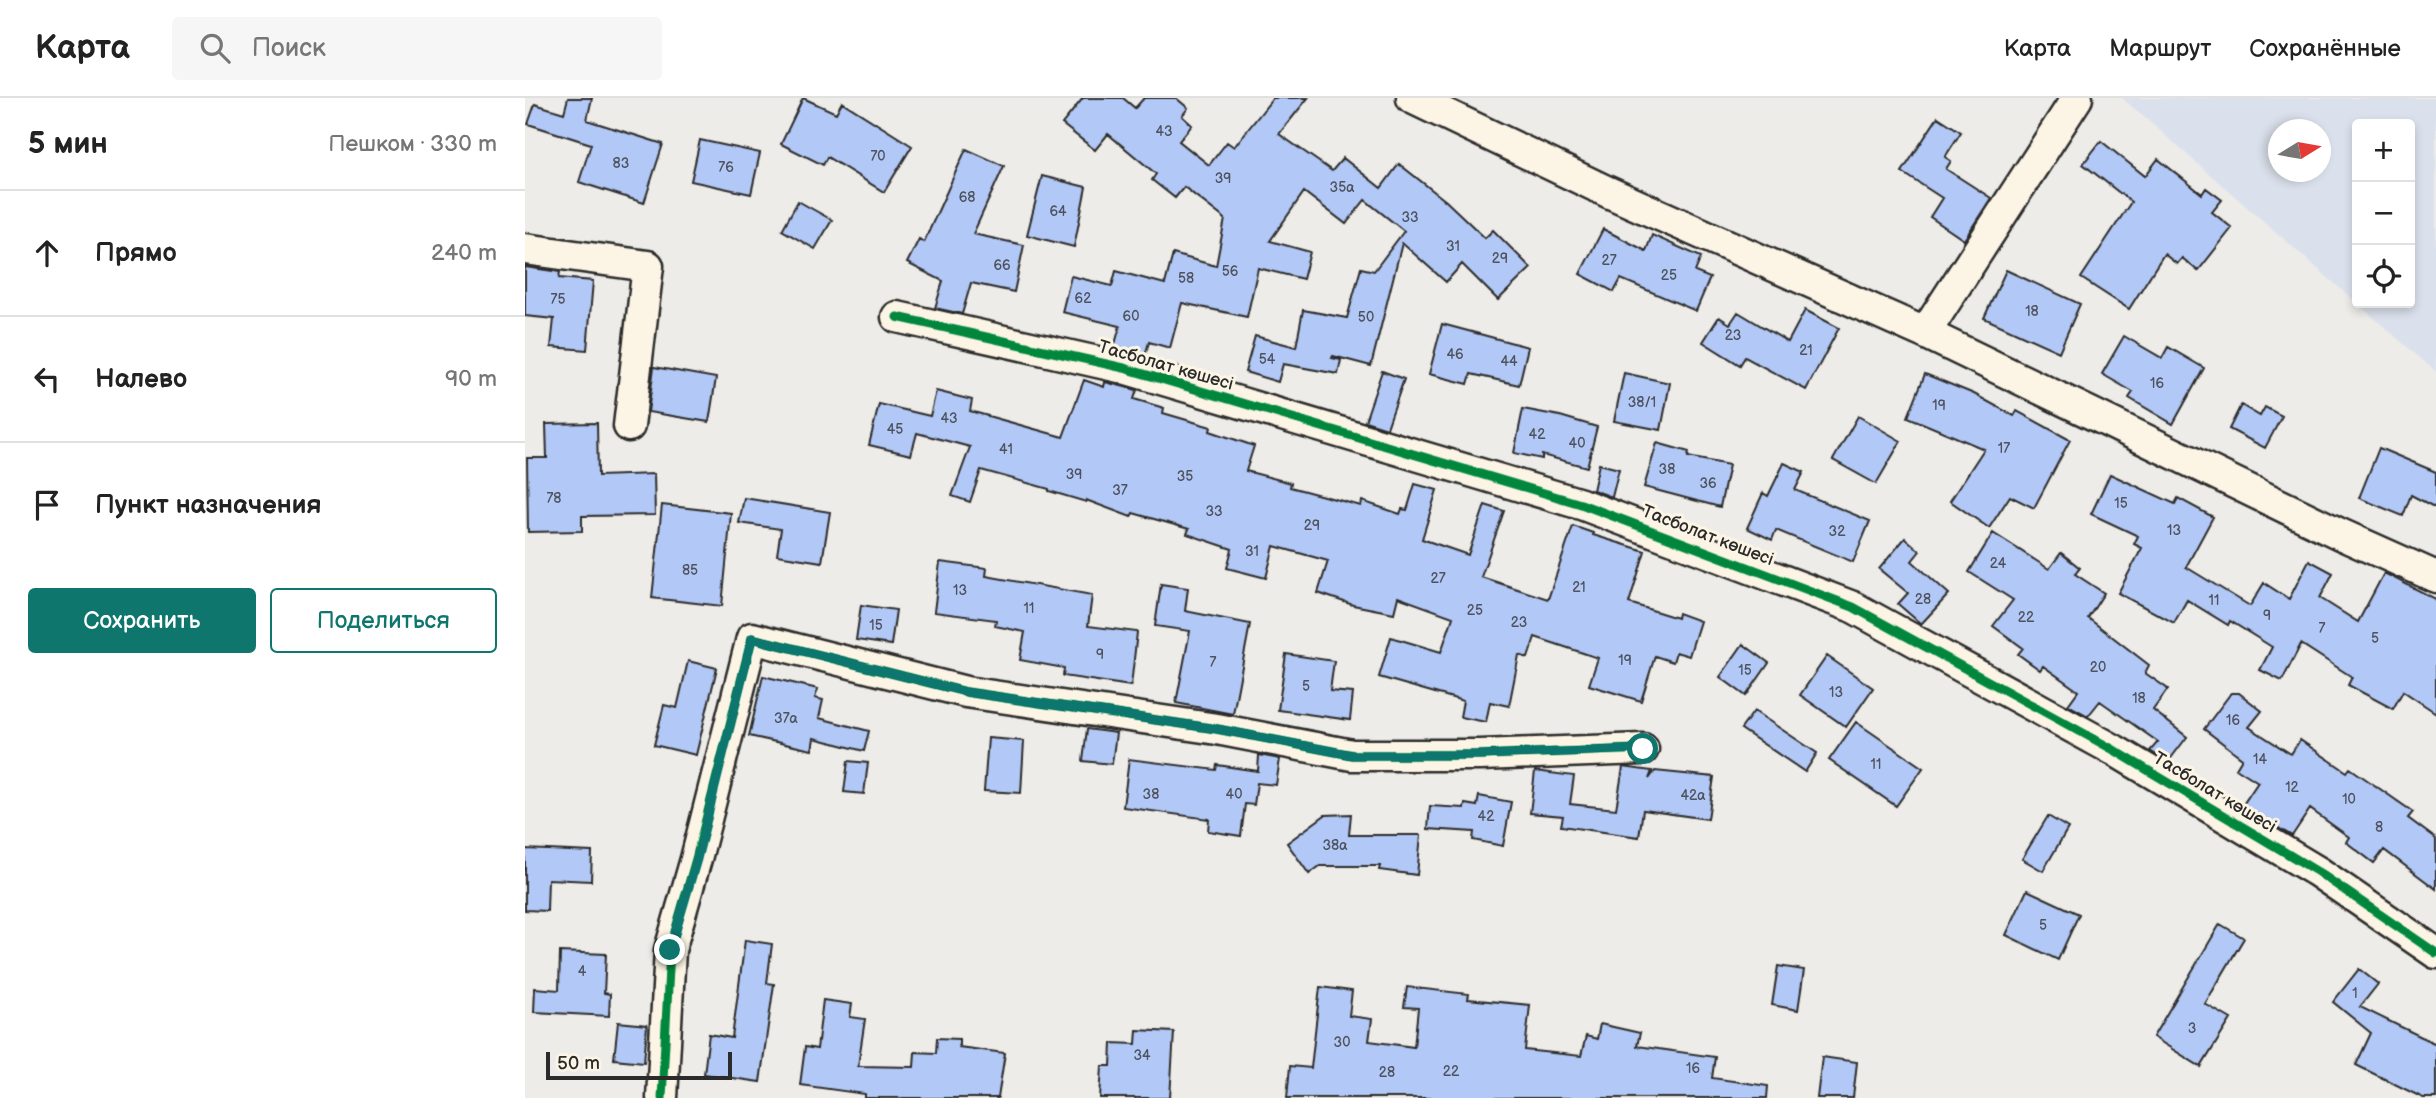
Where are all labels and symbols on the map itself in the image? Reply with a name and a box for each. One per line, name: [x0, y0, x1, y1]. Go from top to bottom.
north arrow: [2268, 119, 2331, 182]
house number: 43: [1155, 123, 1173, 140]
house number: 70: [870, 148, 886, 165]
house number: 83: [613, 155, 629, 172]
house number: 76: [718, 159, 734, 176]
house number: 39: [1215, 170, 1231, 187]
house number: 35а: [1330, 179, 1355, 196]
house number: 68: [959, 189, 975, 206]
house number: 64: [1049, 203, 1067, 220]
house number: 33: [1401, 209, 1419, 226]
house number: 31: [1446, 238, 1460, 255]
house number: 29: [1492, 250, 1508, 267]
house number: 27: [1601, 252, 1617, 269]
house number: 66: [993, 257, 1011, 274]
house number: 56: [1222, 263, 1239, 280]
house number: 25: [1661, 267, 1677, 284]
house number: 58: [1178, 270, 1194, 287]
house number: 62: [1075, 290, 1092, 307]
house number: 75: [551, 291, 565, 308]
house number: 18: [2025, 303, 2039, 320]
house number: 60: [1123, 308, 1139, 325]
house number: 50: [1358, 309, 1374, 326]
house number: 23: [1725, 327, 1741, 344]
street label: Тасболат көшесі: [1096, 336, 1236, 395]
house number: 21: [1799, 342, 1813, 359]
house number: 46: [1446, 346, 1464, 363]
house number: 54: [1259, 351, 1276, 368]
house number: 44: [1500, 353, 1518, 370]
house number: 16: [2150, 375, 2164, 392]
house number: 38/1: [1628, 394, 1656, 411]
house number: 19: [1932, 397, 1946, 414]
house number: 43: [940, 410, 958, 427]
house number: 45: [887, 421, 903, 438]
house number: 42: [1529, 426, 1546, 443]
house number: 40: [1569, 435, 1585, 452]
house number: 17: [1998, 440, 2010, 457]
house number: 41: [999, 441, 1013, 458]
house number: 38: [1659, 461, 1675, 478]
house number: 39: [1066, 466, 1082, 483]
house number: 35: [1177, 468, 1193, 485]
house number: 36: [1699, 475, 1717, 492]
house number: 37: [1112, 482, 1128, 499]
house number: 78: [546, 490, 562, 507]
house number: 15: [2114, 495, 2128, 512]
street label: Тасболат көшесі: [1639, 501, 1777, 570]
house number: 33: [1205, 503, 1223, 520]
house number: 29: [1304, 517, 1320, 534]
house number: 13: [2167, 522, 2181, 539]
house number: 32: [1829, 523, 1846, 540]
house number: 31: [1245, 543, 1259, 560]
house number: 24: [1990, 555, 2007, 572]
house number: 85: [682, 562, 698, 579]
house number: 27: [1430, 570, 1446, 587]
house number: 21: [1572, 579, 1586, 596]
house number: 13: [953, 582, 967, 599]
house number: 28: [1915, 591, 1931, 608]
house number: 11: [2209, 592, 2219, 609]
house number: 11: [1024, 600, 1034, 617]
house number: 25: [1467, 602, 1483, 619]
house number: 9: [2263, 607, 2271, 624]
house number: 22: [2018, 609, 2035, 626]
house number: 23: [1511, 614, 1527, 631]
house number: 15: [869, 617, 883, 634]
house number: 7: [2319, 620, 2326, 637]
house number: 5: [2371, 630, 2379, 647]
house number: 9: [1096, 646, 1104, 663]
house number: 19: [1618, 652, 1632, 669]
house number: 7: [1210, 654, 1217, 671]
house number: 20: [2090, 659, 2106, 676]
house number: 15: [1738, 662, 1752, 679]
house number: 5: [1302, 678, 1310, 695]
house number: 13: [1829, 684, 1843, 701]
house number: 18: [2132, 690, 2146, 707]
house number: 37а: [774, 710, 799, 727]
house number: 16: [2226, 712, 2240, 729]
route start: [1627, 733, 1658, 764]
street label: Тасболат көшесі: [2150, 747, 2280, 837]
house number: 14: [2253, 751, 2267, 768]
house number: 11: [1871, 756, 1881, 773]
house number: 12: [2285, 779, 2300, 796]
house number: 38: [1143, 786, 1159, 803]
house number: 40: [1226, 786, 1242, 803]
house number: 42а: [1680, 787, 1706, 804]
house number: 10: [2342, 791, 2356, 808]
house number: 42: [1478, 808, 1495, 825]
house number: 8: [2375, 819, 2383, 836]
house number: 38а: [1322, 837, 1348, 854]
house number: 5: [2039, 917, 2047, 934]
route end: [654, 934, 685, 965]
house number: 4: [578, 963, 587, 980]
house number: 1: [2352, 985, 2358, 1002]
house number: 3: [2188, 1020, 2196, 1037]
house number: 30: [1334, 1034, 1350, 1051]
house number: 34: [1133, 1047, 1151, 1064]
scale bar: [546, 1049, 731, 1081]
house number: 16: [1686, 1060, 1700, 1077]
house number: 22: [1443, 1063, 1460, 1080]
house number: 28: [1379, 1064, 1395, 1081]

